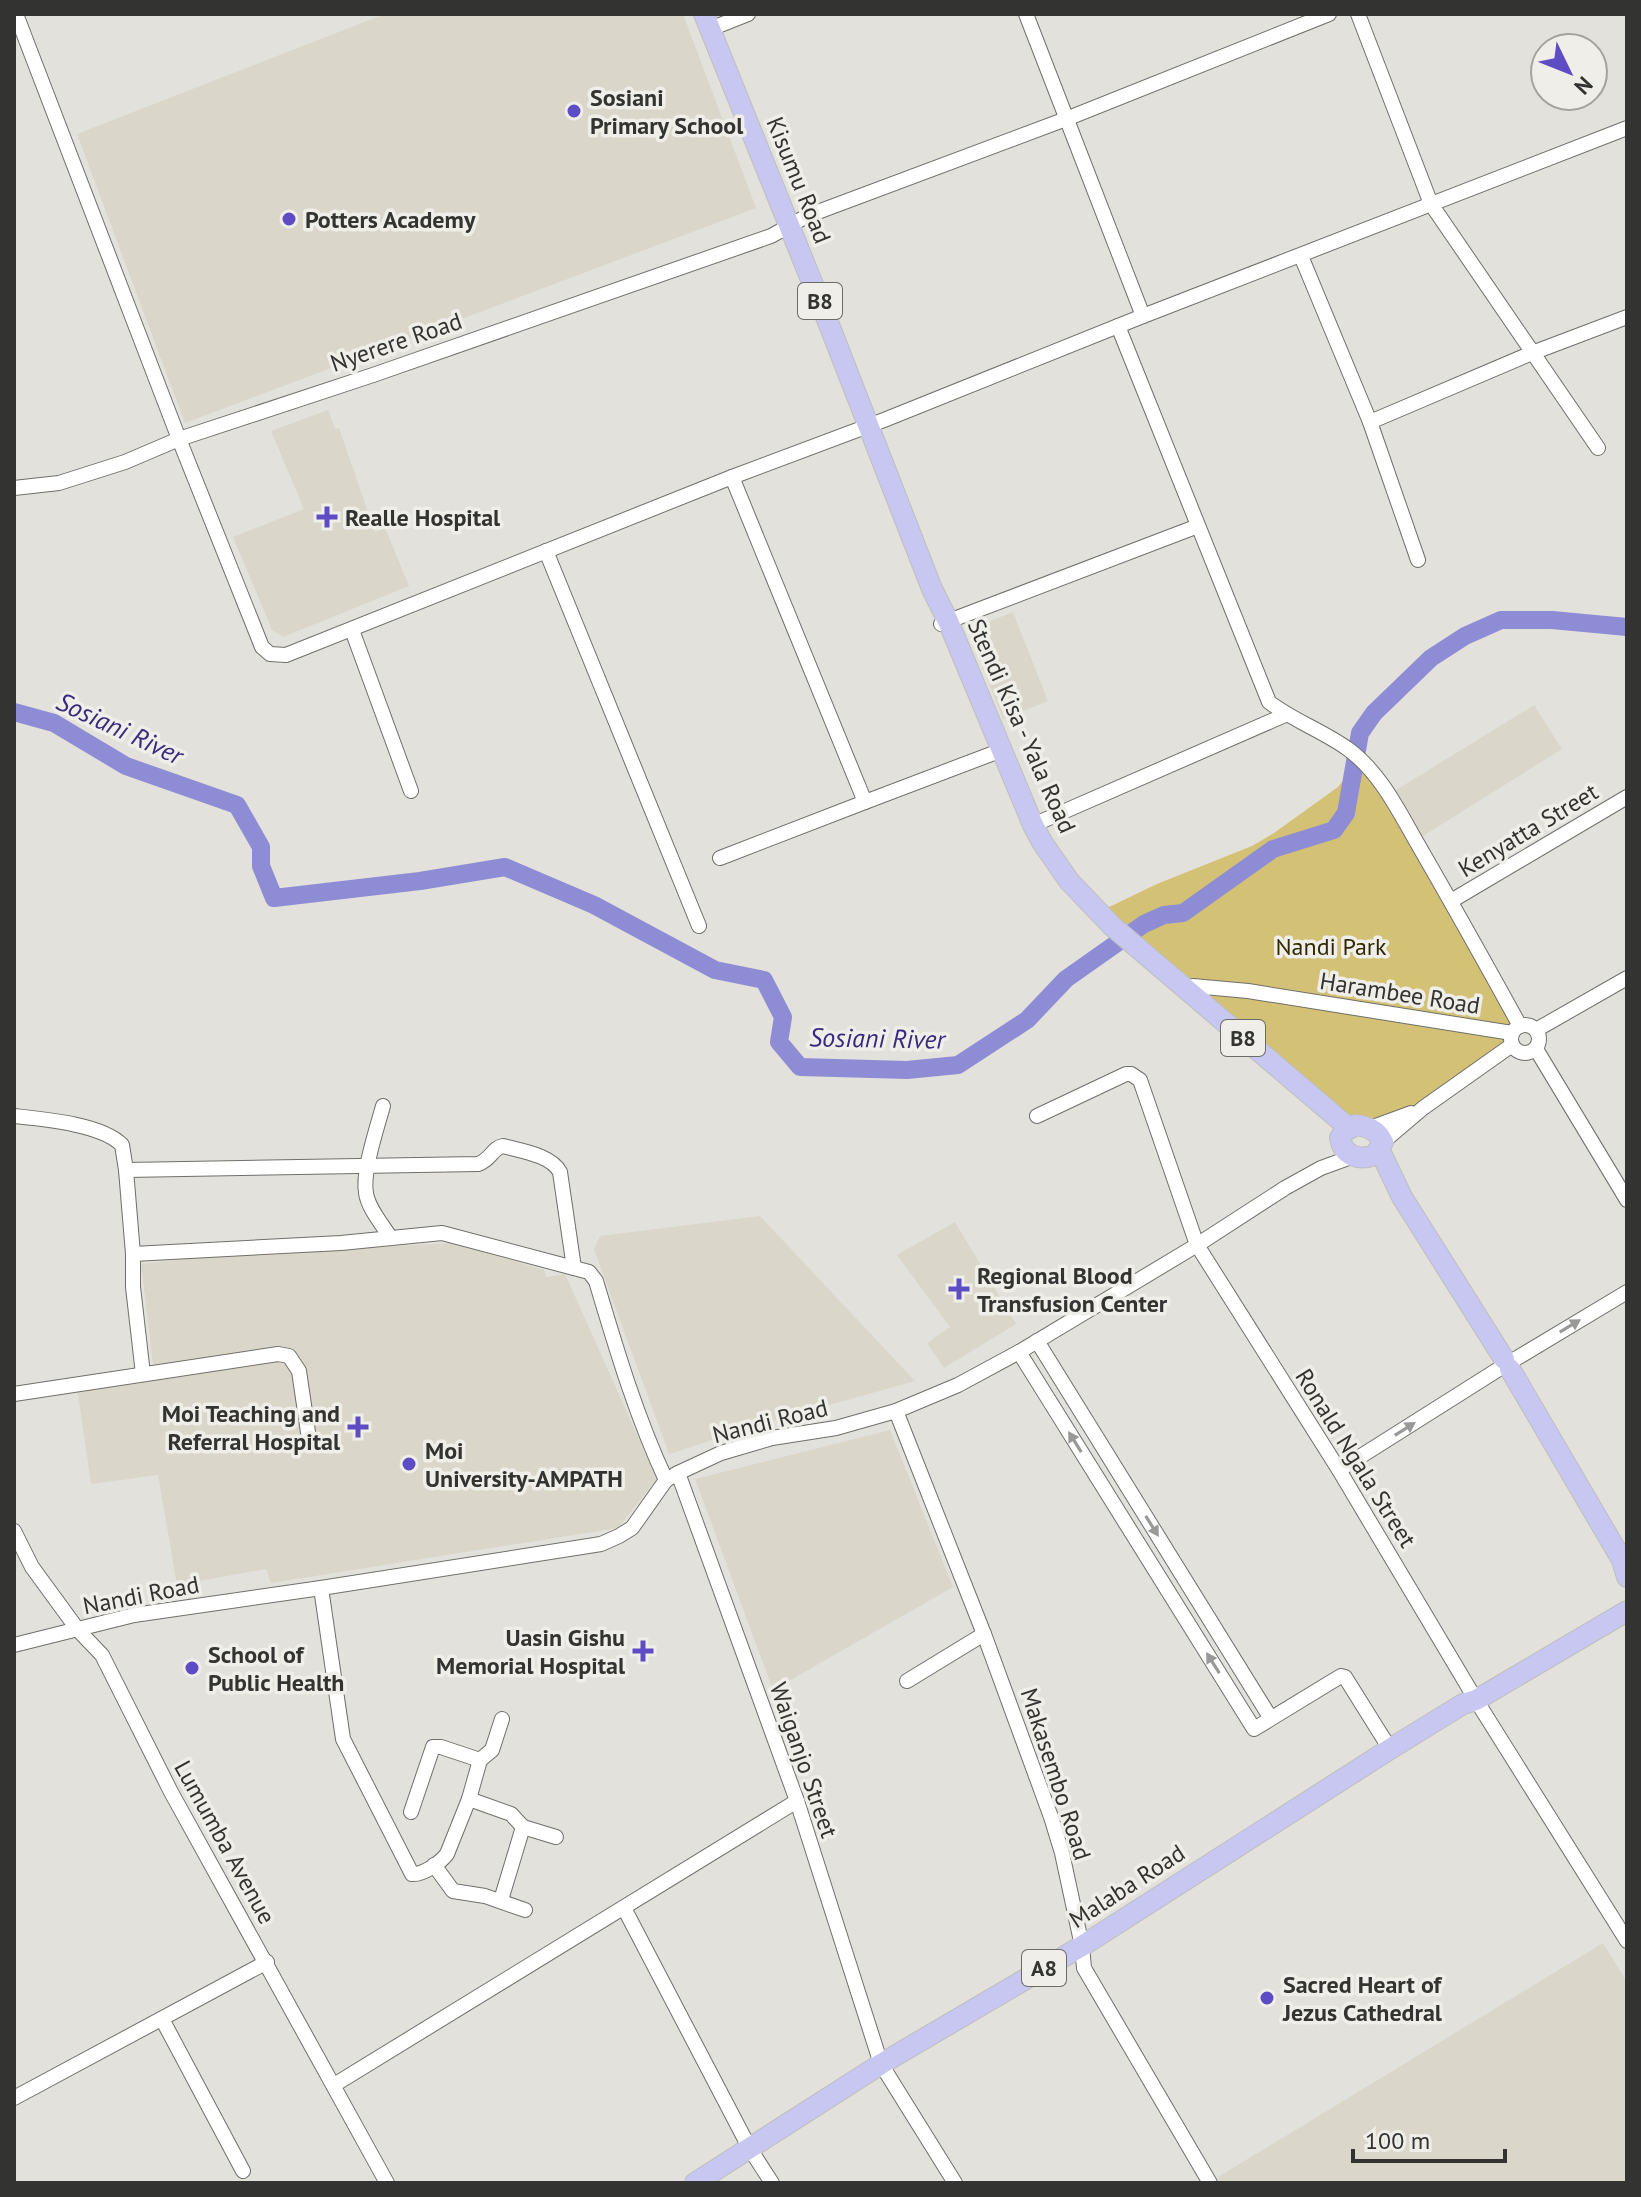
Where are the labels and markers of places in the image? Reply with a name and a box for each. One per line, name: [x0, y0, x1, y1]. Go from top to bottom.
place label: Sosiani Primary School: [590, 82, 744, 141]
marker: Sosiani Primary School: [565, 102, 583, 120]
place label: Potters Academy: [305, 204, 476, 235]
marker: Potters Academy: [280, 210, 298, 228]
place label: Realle Hospital: [345, 502, 501, 533]
marker: Realle Hospital: [316, 506, 338, 528]
place label: Regional Blood Transfusion Center: [977, 1260, 1168, 1319]
marker: Regional Blood Transfusion Center: [948, 1278, 970, 1300]
place label: Moi Teaching and Referral Hospital: [162, 1398, 341, 1457]
marker: Moi Teaching and Referral Hospital: [347, 1416, 369, 1438]
place label: Moi University-AMPATH: [425, 1435, 623, 1494]
marker: Moi University-AMPATH: [400, 1455, 418, 1473]
place label: Uasin Gishu Memorial Hospital: [436, 1622, 626, 1681]
place label: School of Public Health: [208, 1639, 344, 1698]
marker: Uasin Gishu Memorial Hospital: [632, 1640, 654, 1662]
marker: School of Public Health: [183, 1659, 201, 1677]
place label: Sacred Heart of Jezus Cathedral: [1282, 1969, 1443, 2028]
marker: Sacred Heart of Jezus Cathedral: [1258, 1989, 1276, 2007]

